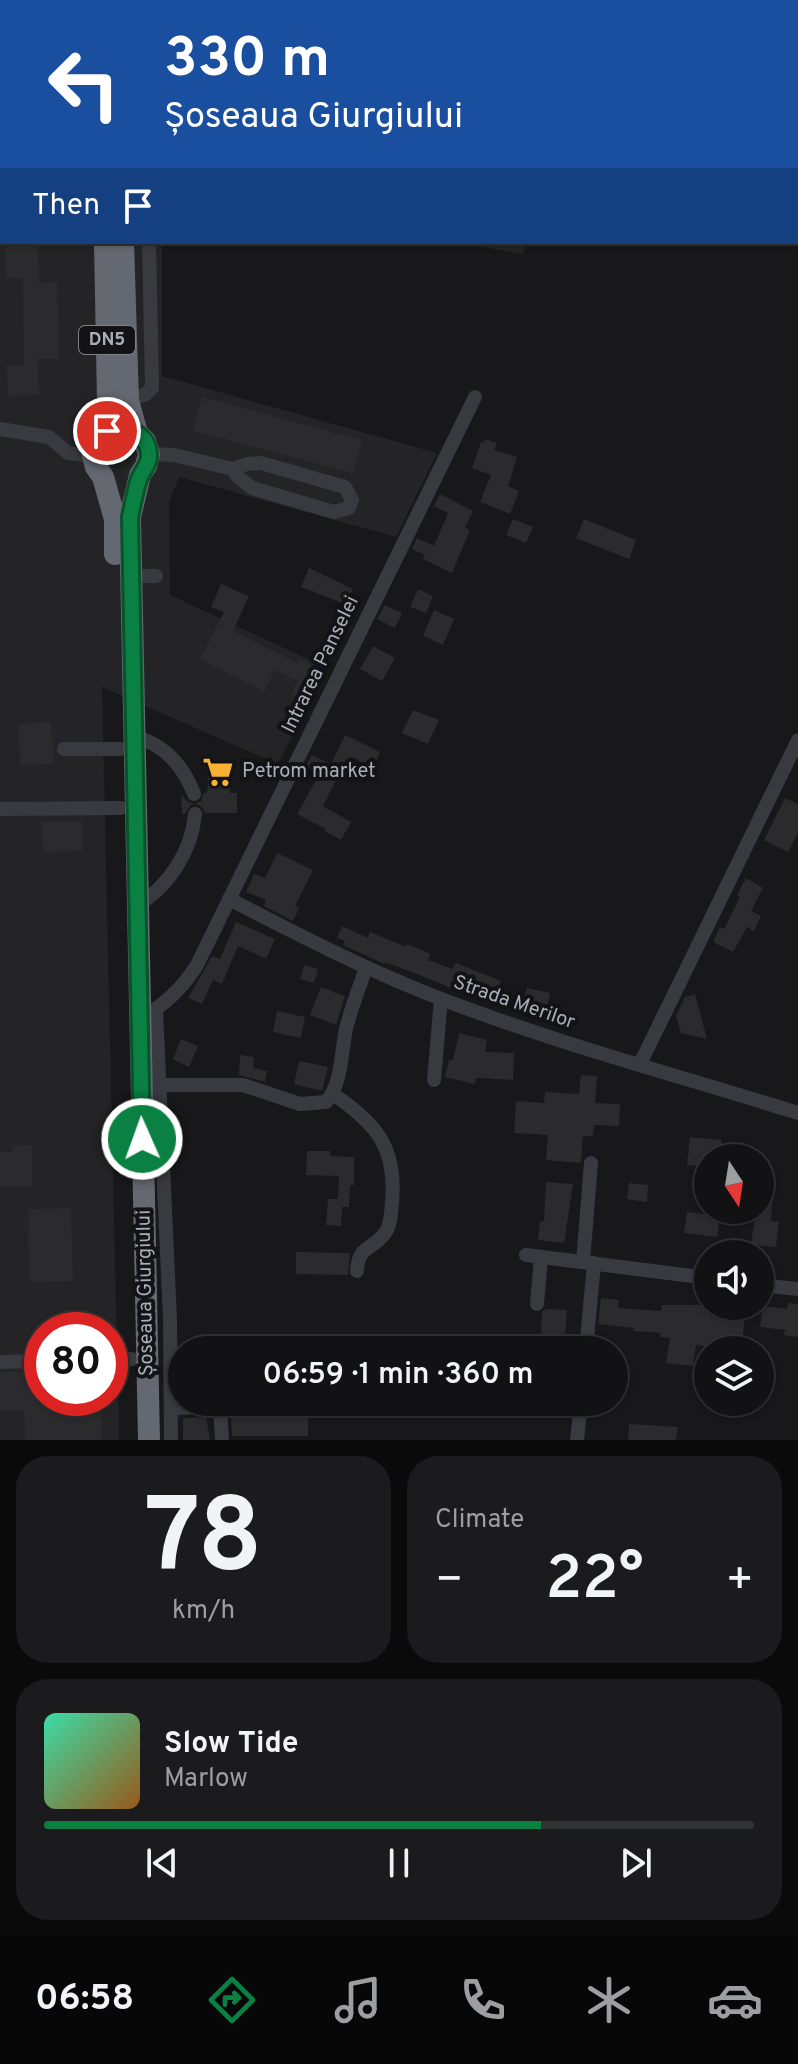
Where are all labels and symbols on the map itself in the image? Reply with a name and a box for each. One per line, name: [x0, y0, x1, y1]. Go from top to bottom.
road number: DN5: [79, 326, 135, 354]
pin: [73, 397, 141, 465]
street label: Intrarea Panselei: [276, 592, 366, 738]
supermarket icon: Petrom market: [201, 755, 235, 789]
place label: Petrom market: [242, 759, 376, 785]
street label: Strada Merilor: [450, 970, 579, 1036]
position arrow: [100, 1097, 184, 1181]
north arrow: [694, 1144, 774, 1224]
street label: Șoseaua Giurgiului: [132, 1210, 160, 1376]
speed limit sign: 80: [24, 1312, 128, 1416]

